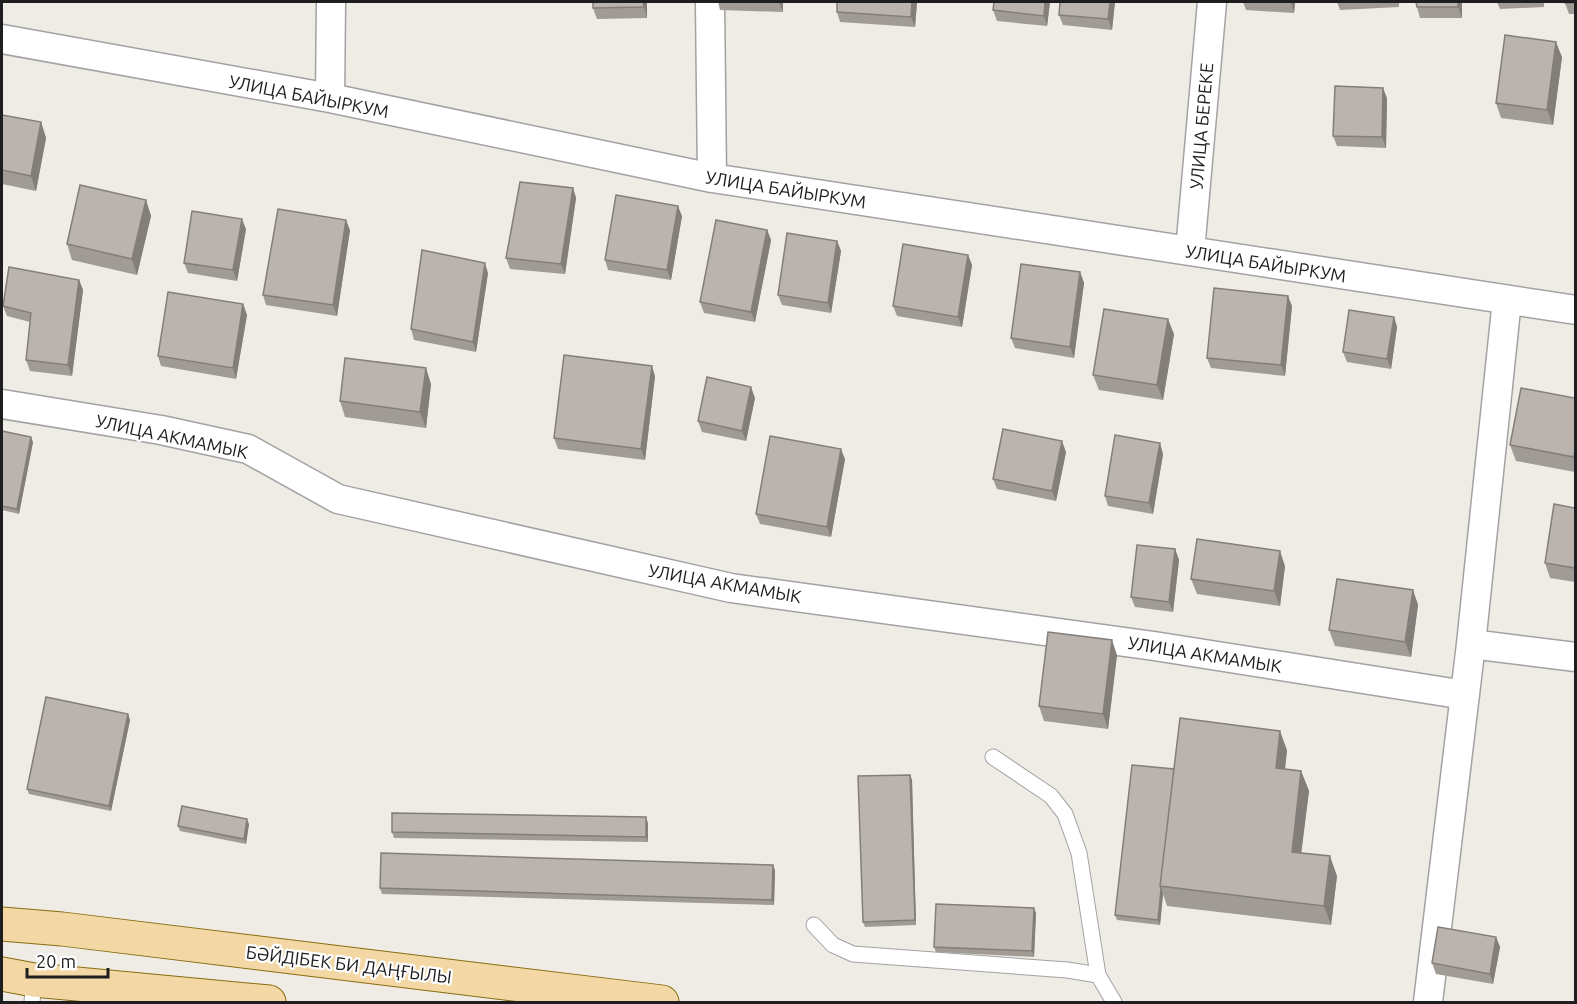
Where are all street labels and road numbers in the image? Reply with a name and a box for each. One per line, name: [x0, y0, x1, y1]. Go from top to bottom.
street label: УЛИЦА БЕРЕКЕ: [1186, 62, 1216, 190]
street label: УЛИЦА БАЙЫРКУМ: [228, 71, 390, 121]
street label: УЛИЦА БАЙЫРКУМ: [704, 166, 868, 212]
street label: УЛИЦА БАЙЫРКУМ: [1184, 240, 1348, 286]
street label: УЛИЦА АКМАМЫК: [94, 410, 250, 462]
street label: УЛИЦА АКМАМЫК: [647, 560, 803, 606]
street label: УЛИЦА АКМАМЫК: [1127, 632, 1283, 676]
street label: БӘЙДІБЕК БИ ДАҢҒЫЛЫ: [245, 941, 453, 987]

